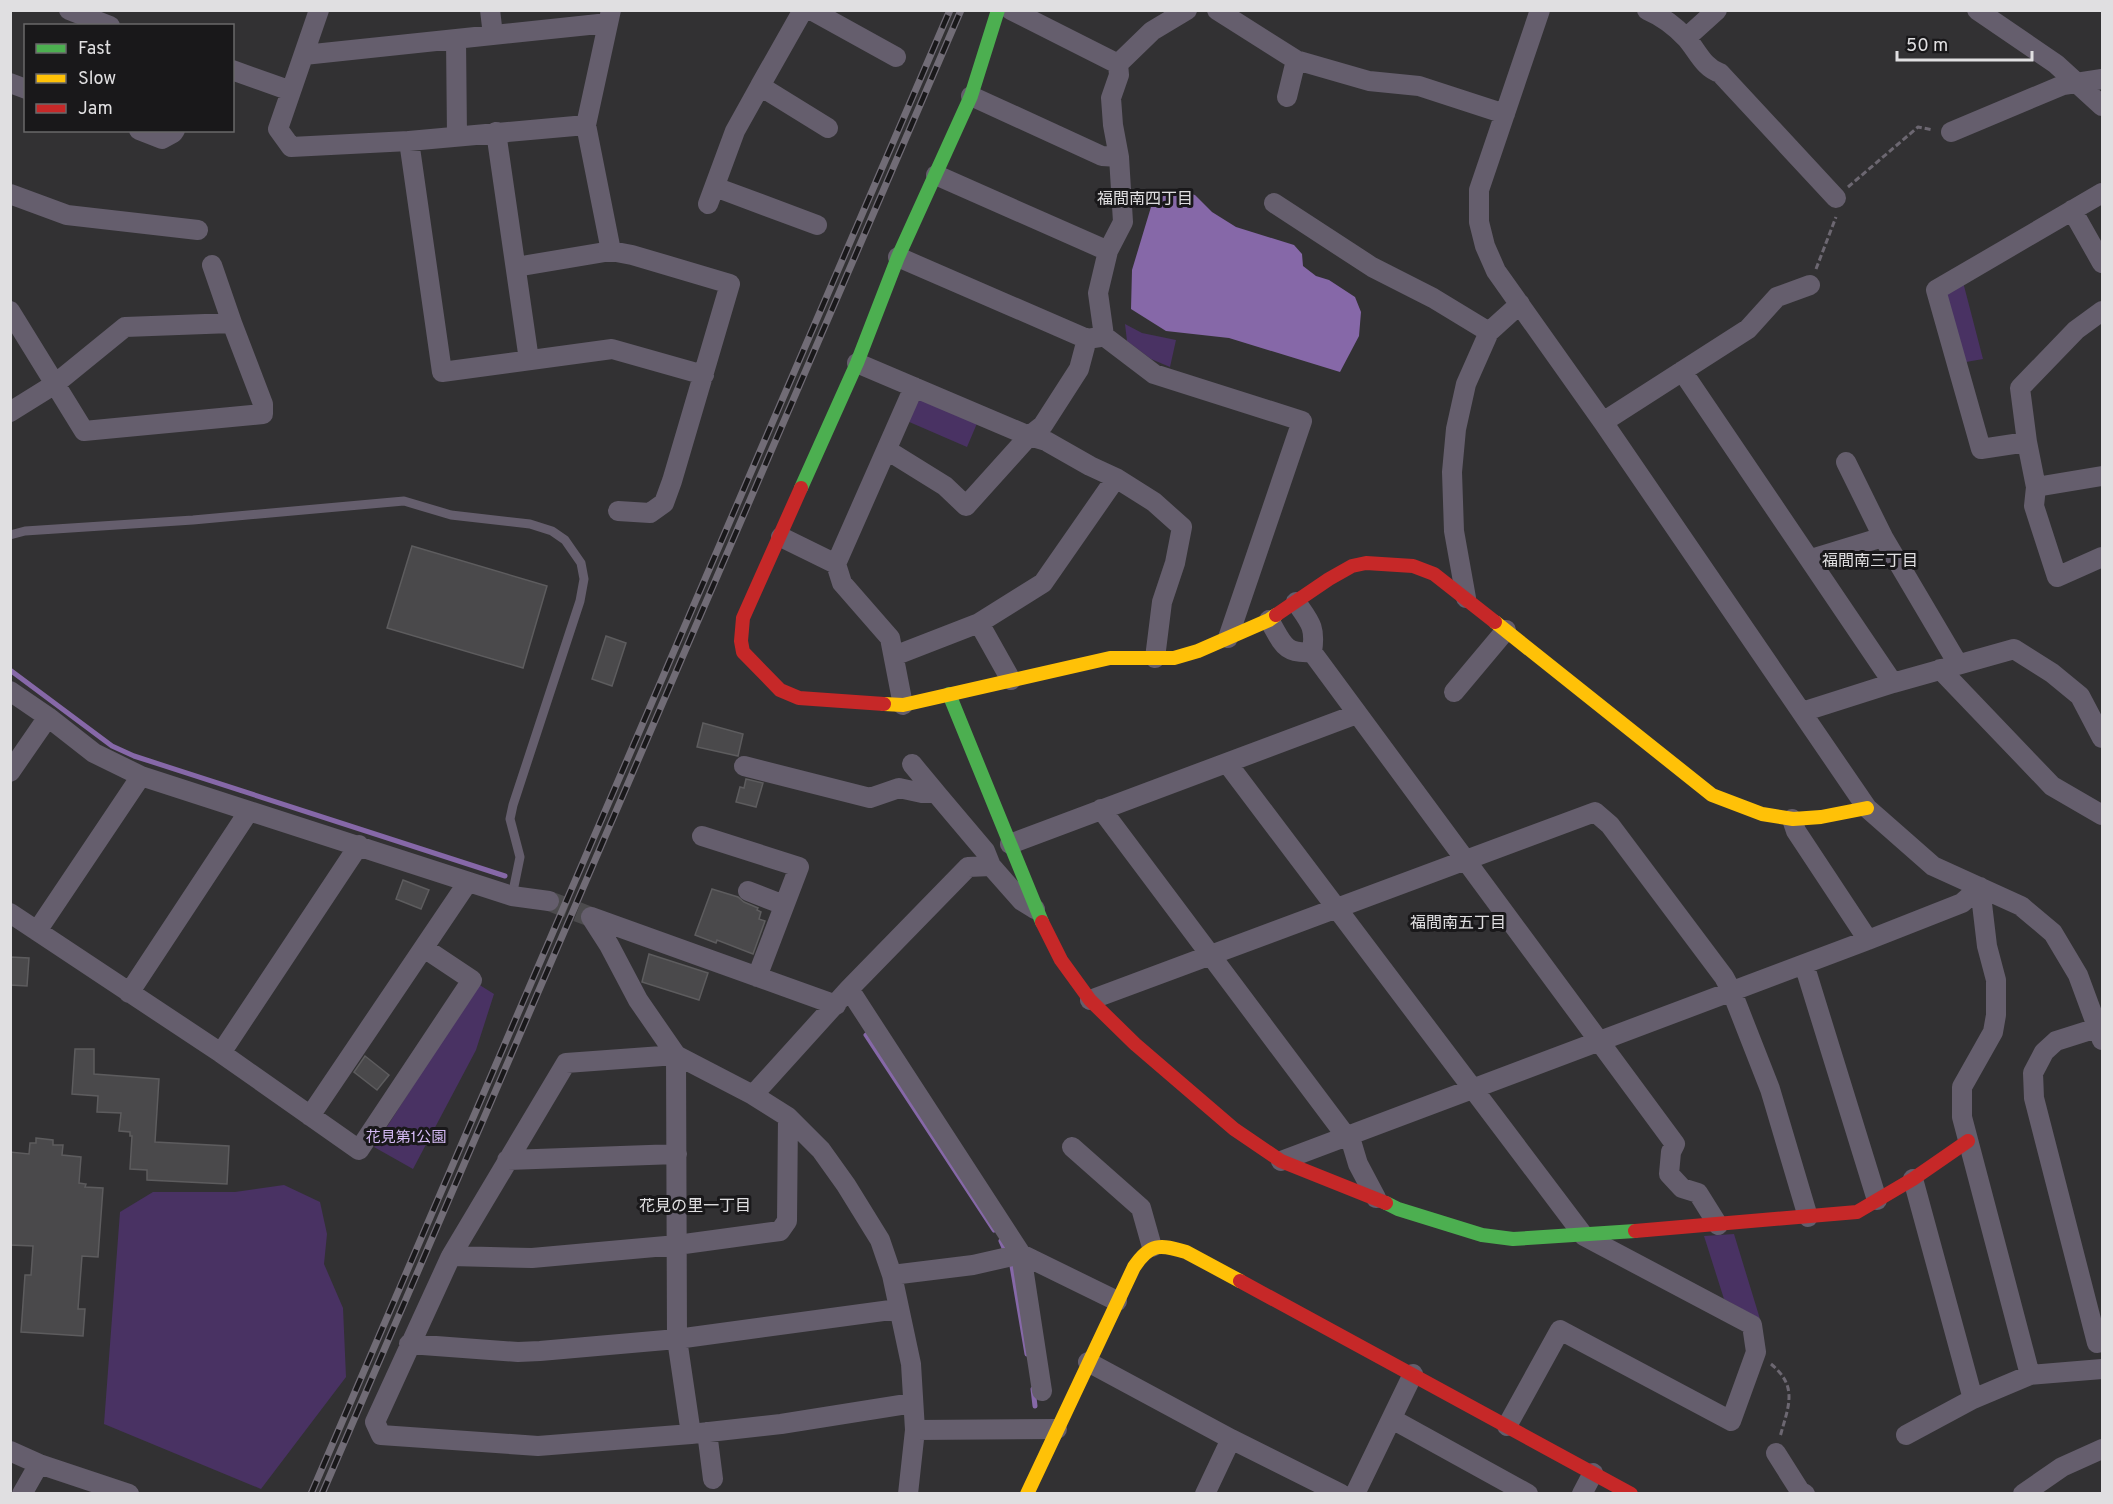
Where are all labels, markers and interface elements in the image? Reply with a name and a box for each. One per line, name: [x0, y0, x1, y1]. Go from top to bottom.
legend: [24, 24, 234, 132]
scale bar: [1897, 24, 2032, 62]
text: 50 m: [1906, 35, 1948, 58]
text: Fast: [78, 38, 111, 61]
text: Slow: [78, 68, 116, 91]
text: Jam: [78, 98, 113, 121]
district label: 福間南四丁目: [1097, 190, 1193, 210]
district label: 福間南三丁目: [1822, 552, 1918, 572]
district label: 福間南五丁目: [1410, 914, 1506, 934]
park label: 花見第1公園: [366, 1129, 446, 1148]
district label: 花見の里一丁目: [639, 1197, 751, 1217]

